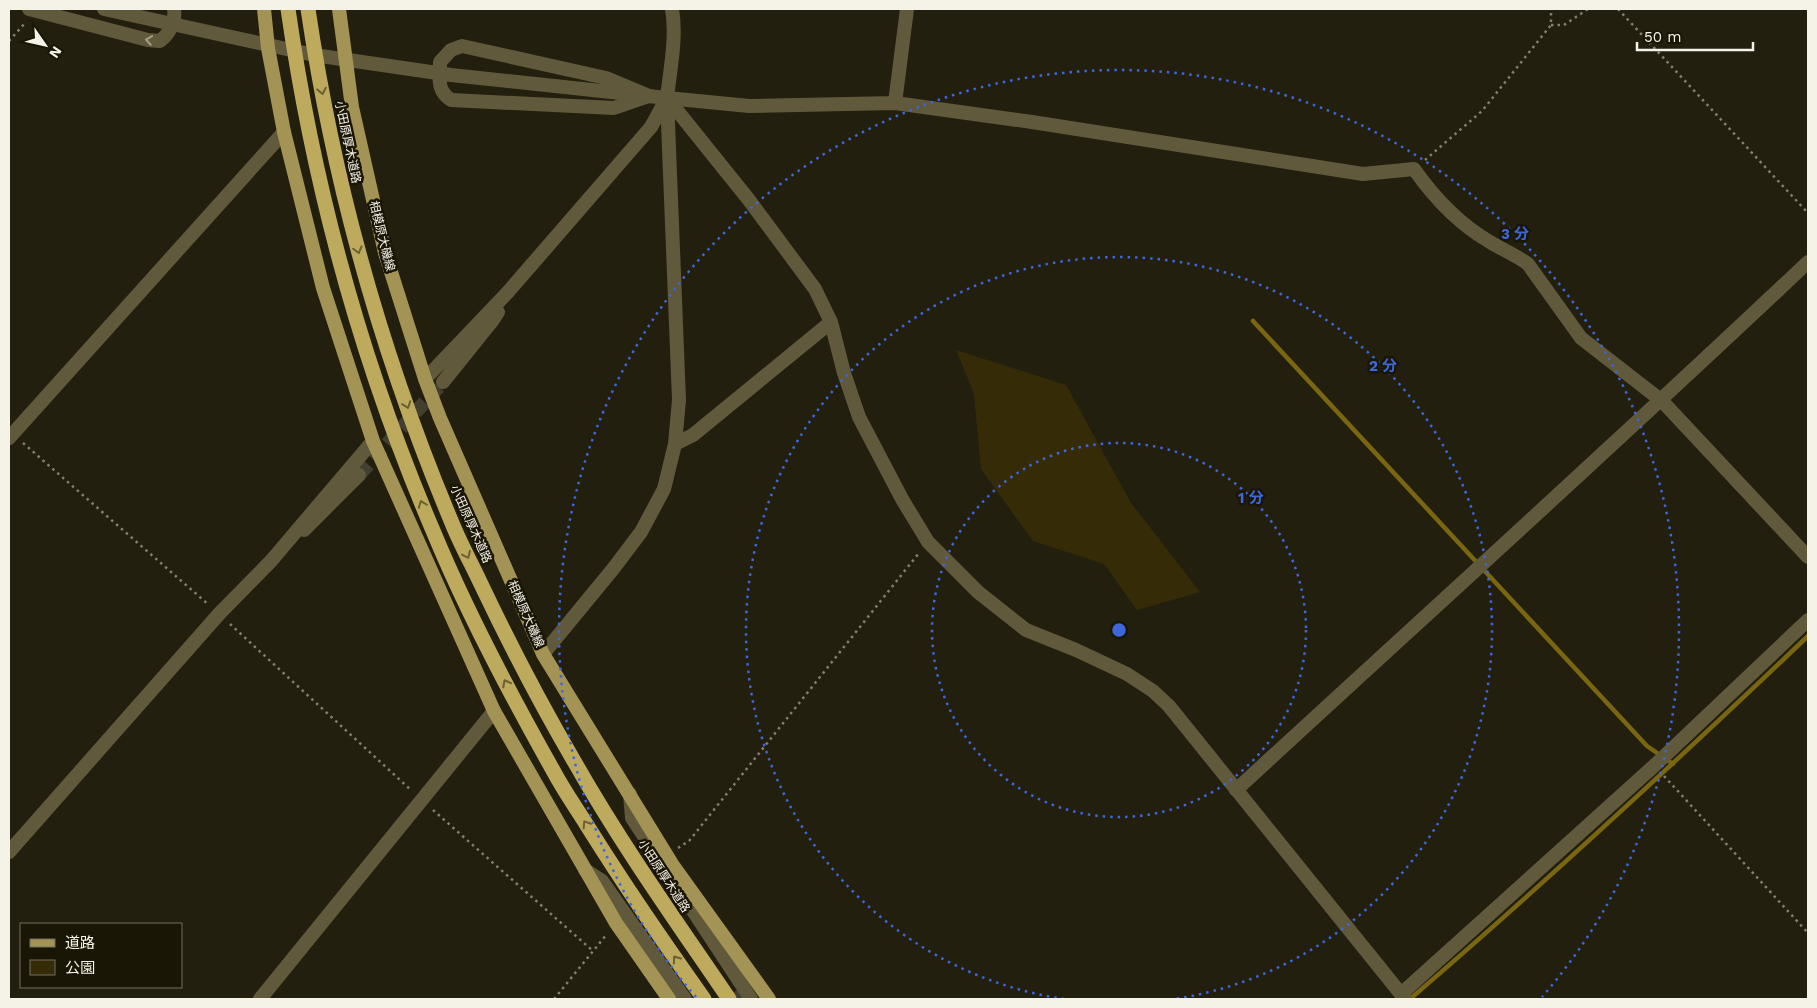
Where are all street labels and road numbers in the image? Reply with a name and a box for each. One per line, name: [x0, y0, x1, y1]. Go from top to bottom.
street label: 小田原厚木道路: [332, 99, 364, 185]
street label: 相模原大磯線: [366, 199, 398, 273]
street label: 小田原厚木道路: [448, 483, 494, 565]
street label: 相模原大磯線: [505, 578, 547, 650]
street label: 小田原厚木道路: [635, 837, 693, 915]

